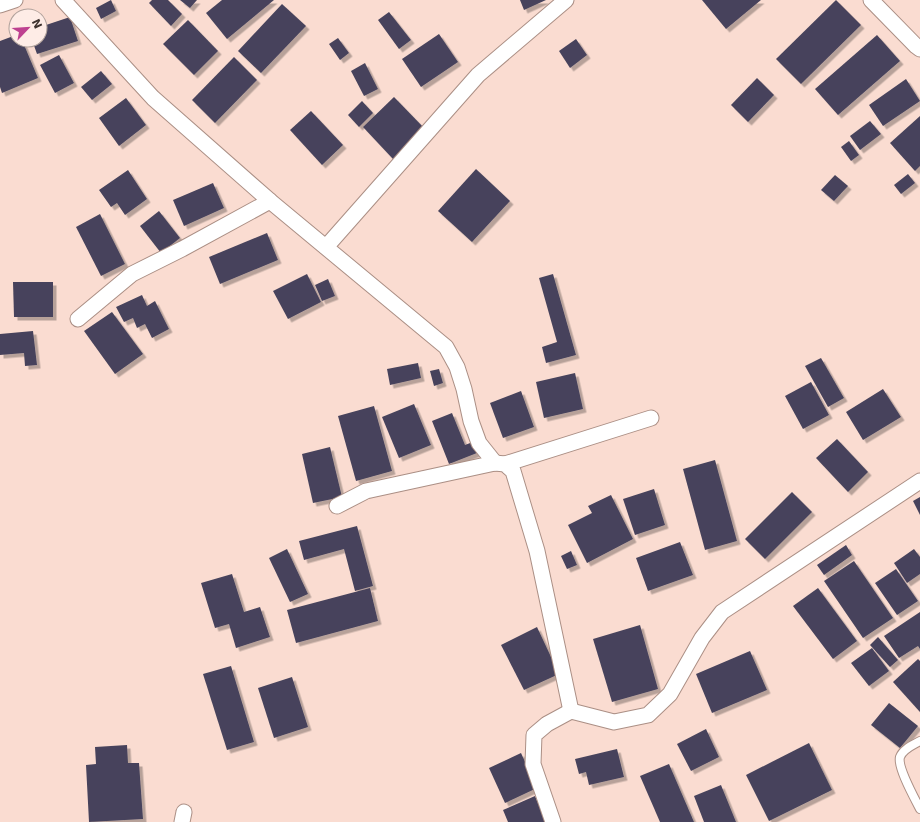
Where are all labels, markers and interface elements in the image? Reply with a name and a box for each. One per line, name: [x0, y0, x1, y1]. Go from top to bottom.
north arrow: [8, 8, 48, 48]
text: N: [29, 17, 44, 31]

